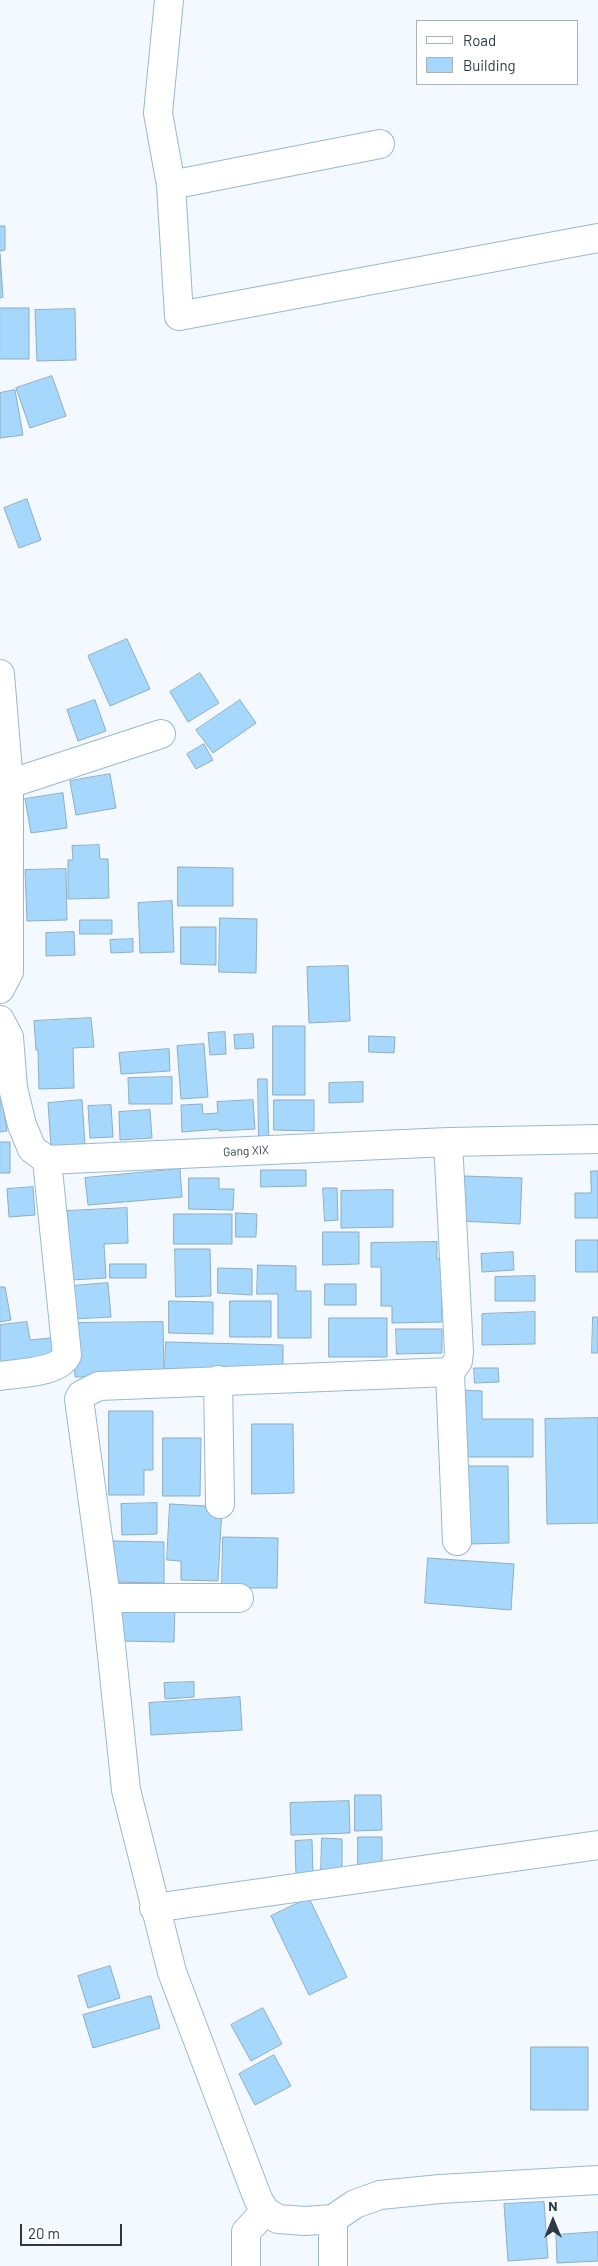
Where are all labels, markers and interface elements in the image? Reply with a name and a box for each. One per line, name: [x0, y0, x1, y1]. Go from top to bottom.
legend: [416, 20, 578, 85]
text: Road: [463, 31, 496, 49]
text: Building: [463, 56, 516, 74]
street label: Gang XIX: [223, 1143, 269, 1159]
north arrow: [528, 2196, 578, 2246]
text: N: [548, 2197, 558, 2214]
scale bar: [22, 2214, 125, 2246]
text: 20 m: [28, 2224, 60, 2242]

